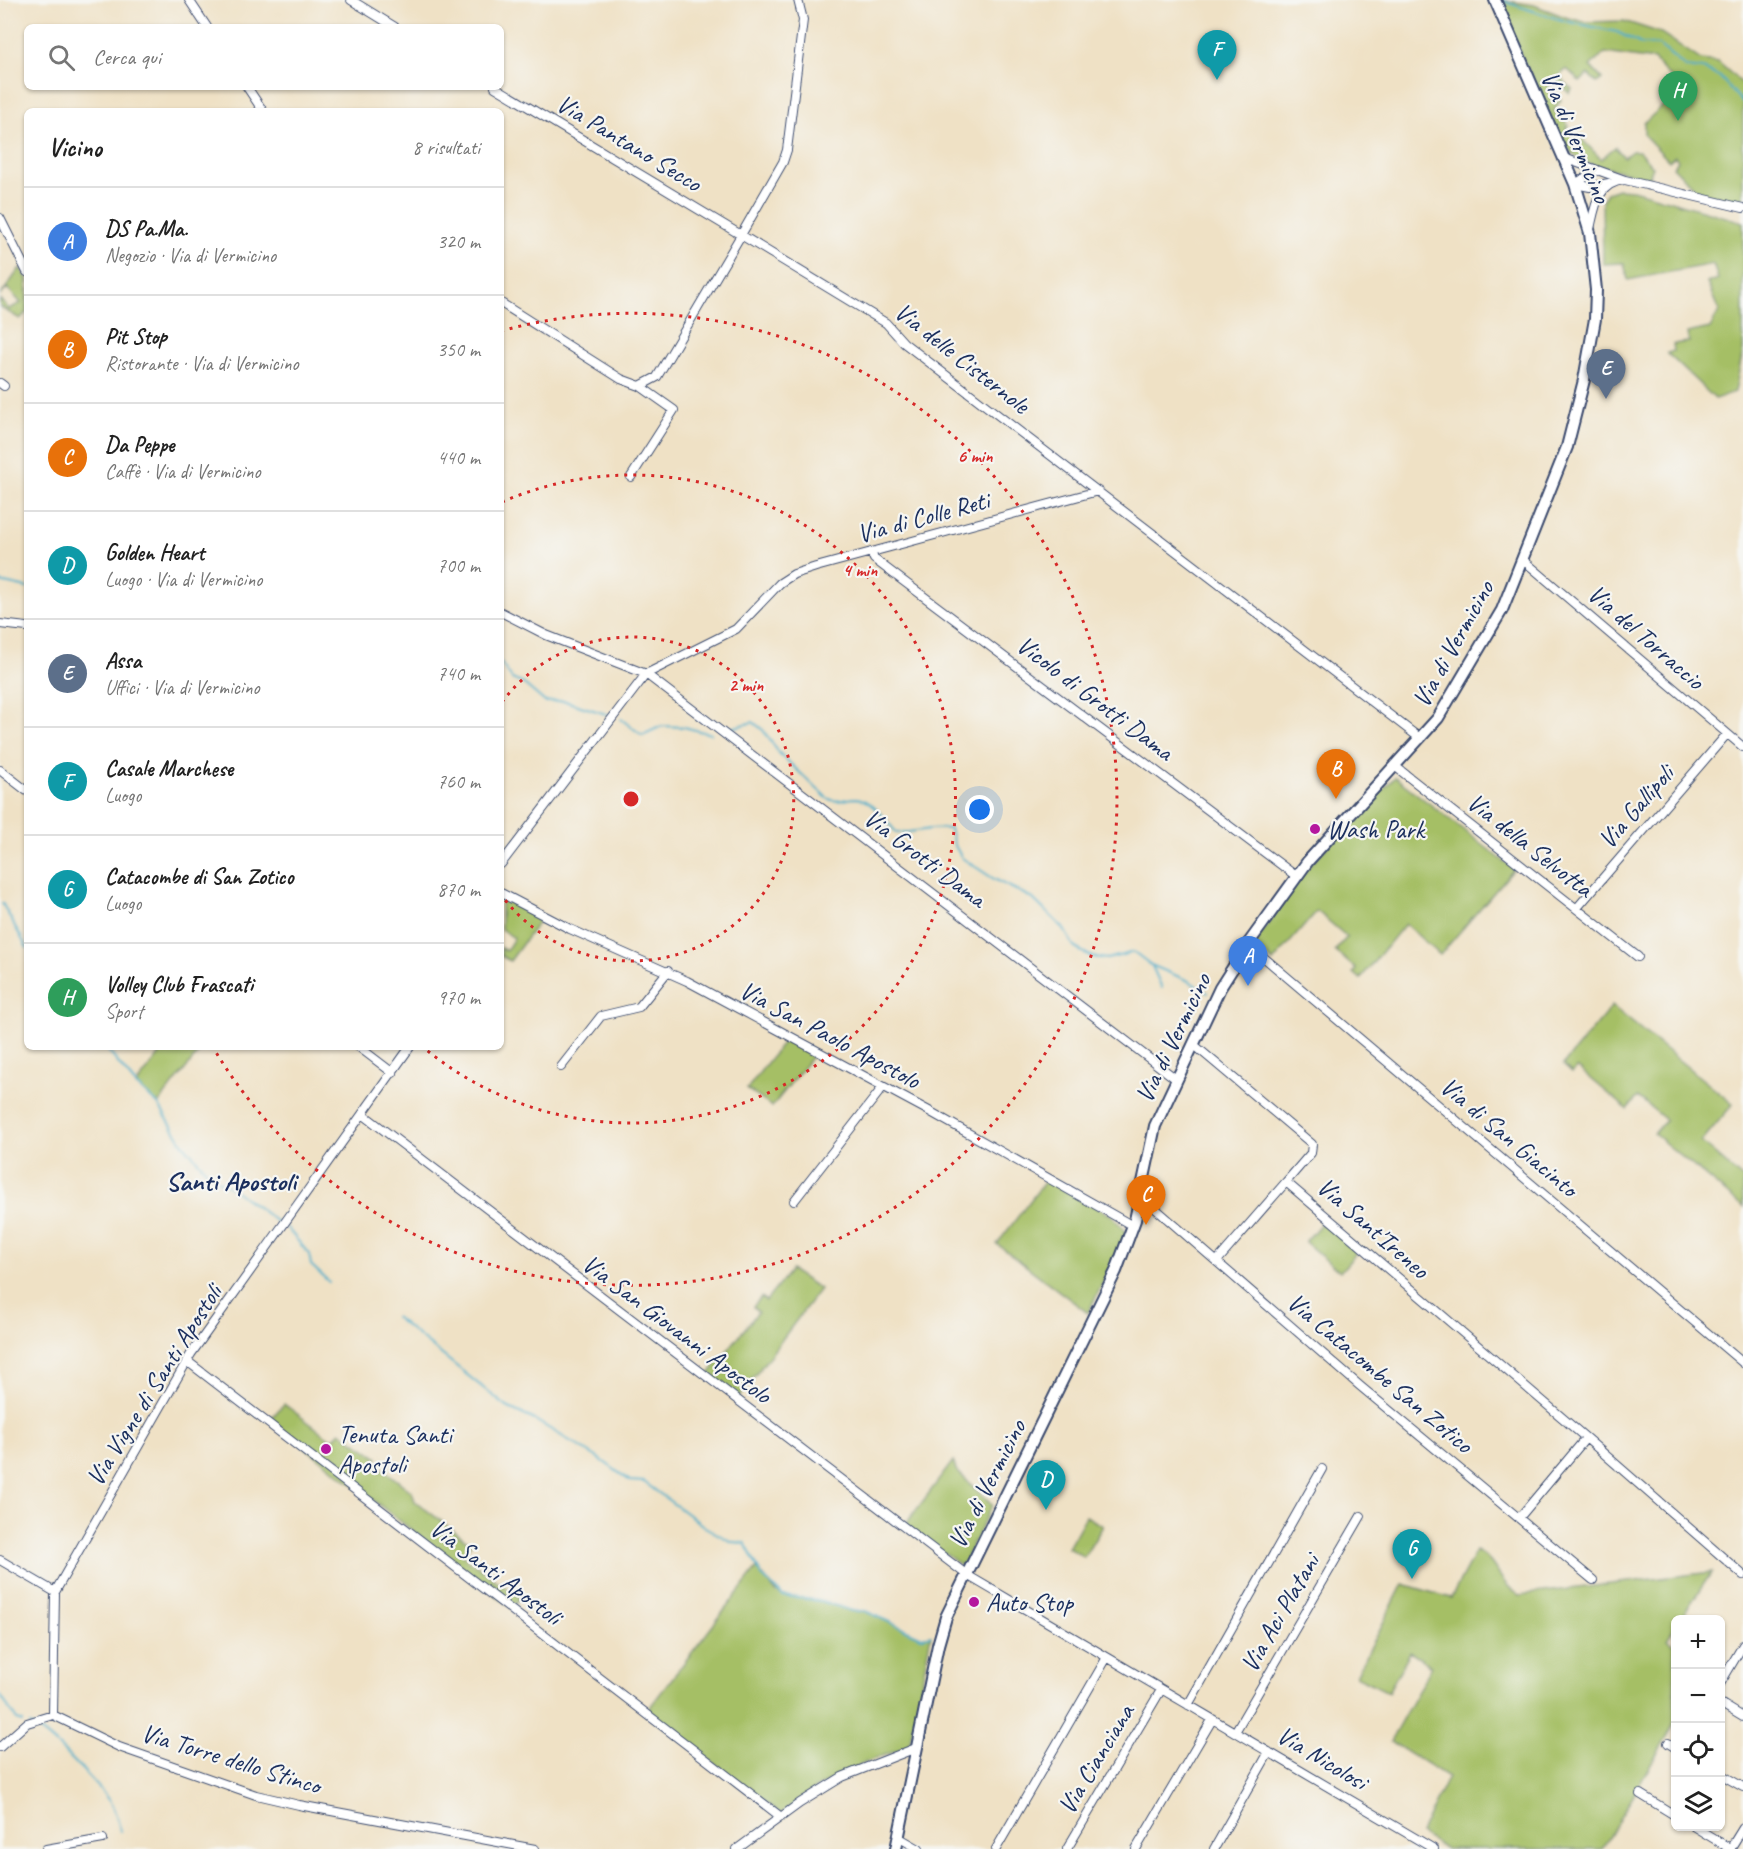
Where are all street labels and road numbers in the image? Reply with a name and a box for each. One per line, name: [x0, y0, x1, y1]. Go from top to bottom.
street label: Via di Vermicino: [1533, 66, 1619, 209]
street label: Via Pantano Secco: [550, 87, 709, 200]
street label: Via delle Cisternole: [888, 295, 1037, 422]
street label: Via di Colle Reti: [853, 483, 996, 550]
street label: Via di Vermicino: [1405, 573, 1502, 713]
street label: Via del Torraccio: [1581, 577, 1713, 698]
street label: Vicolo di Grotti Dama: [1010, 628, 1181, 769]
street label: Via Gallipoli: [1591, 756, 1683, 856]
street label: Via della Selvotta: [1460, 785, 1601, 906]
street label: Via Grotti Dama: [857, 801, 995, 916]
street label: Via di Vermicino: [1128, 966, 1219, 1108]
street label: Via San Paolo Apostolo: [734, 974, 928, 1097]
street label: Via di San Giacinto: [1433, 1070, 1587, 1206]
street label: Via Sant'Ireneo: [1310, 1170, 1437, 1287]
street label: Via San Giovanni Apostolo: [576, 1247, 780, 1412]
street label: Via Vigne di Santi Apostoli: [79, 1275, 231, 1492]
street label: Via Catacombe San Zotico: [1280, 1286, 1481, 1462]
street label: Via di Vermicino: [941, 1413, 1034, 1554]
street label: Via Santi Apostoli: [423, 1512, 571, 1634]
street label: Via Aci Platani: [1233, 1545, 1329, 1678]
street label: Via Cianciana: [1050, 1697, 1143, 1820]
street label: Via Torre dello Stinco: [137, 1716, 327, 1803]
street label: Via Nicolosi: [1271, 1718, 1376, 1799]

